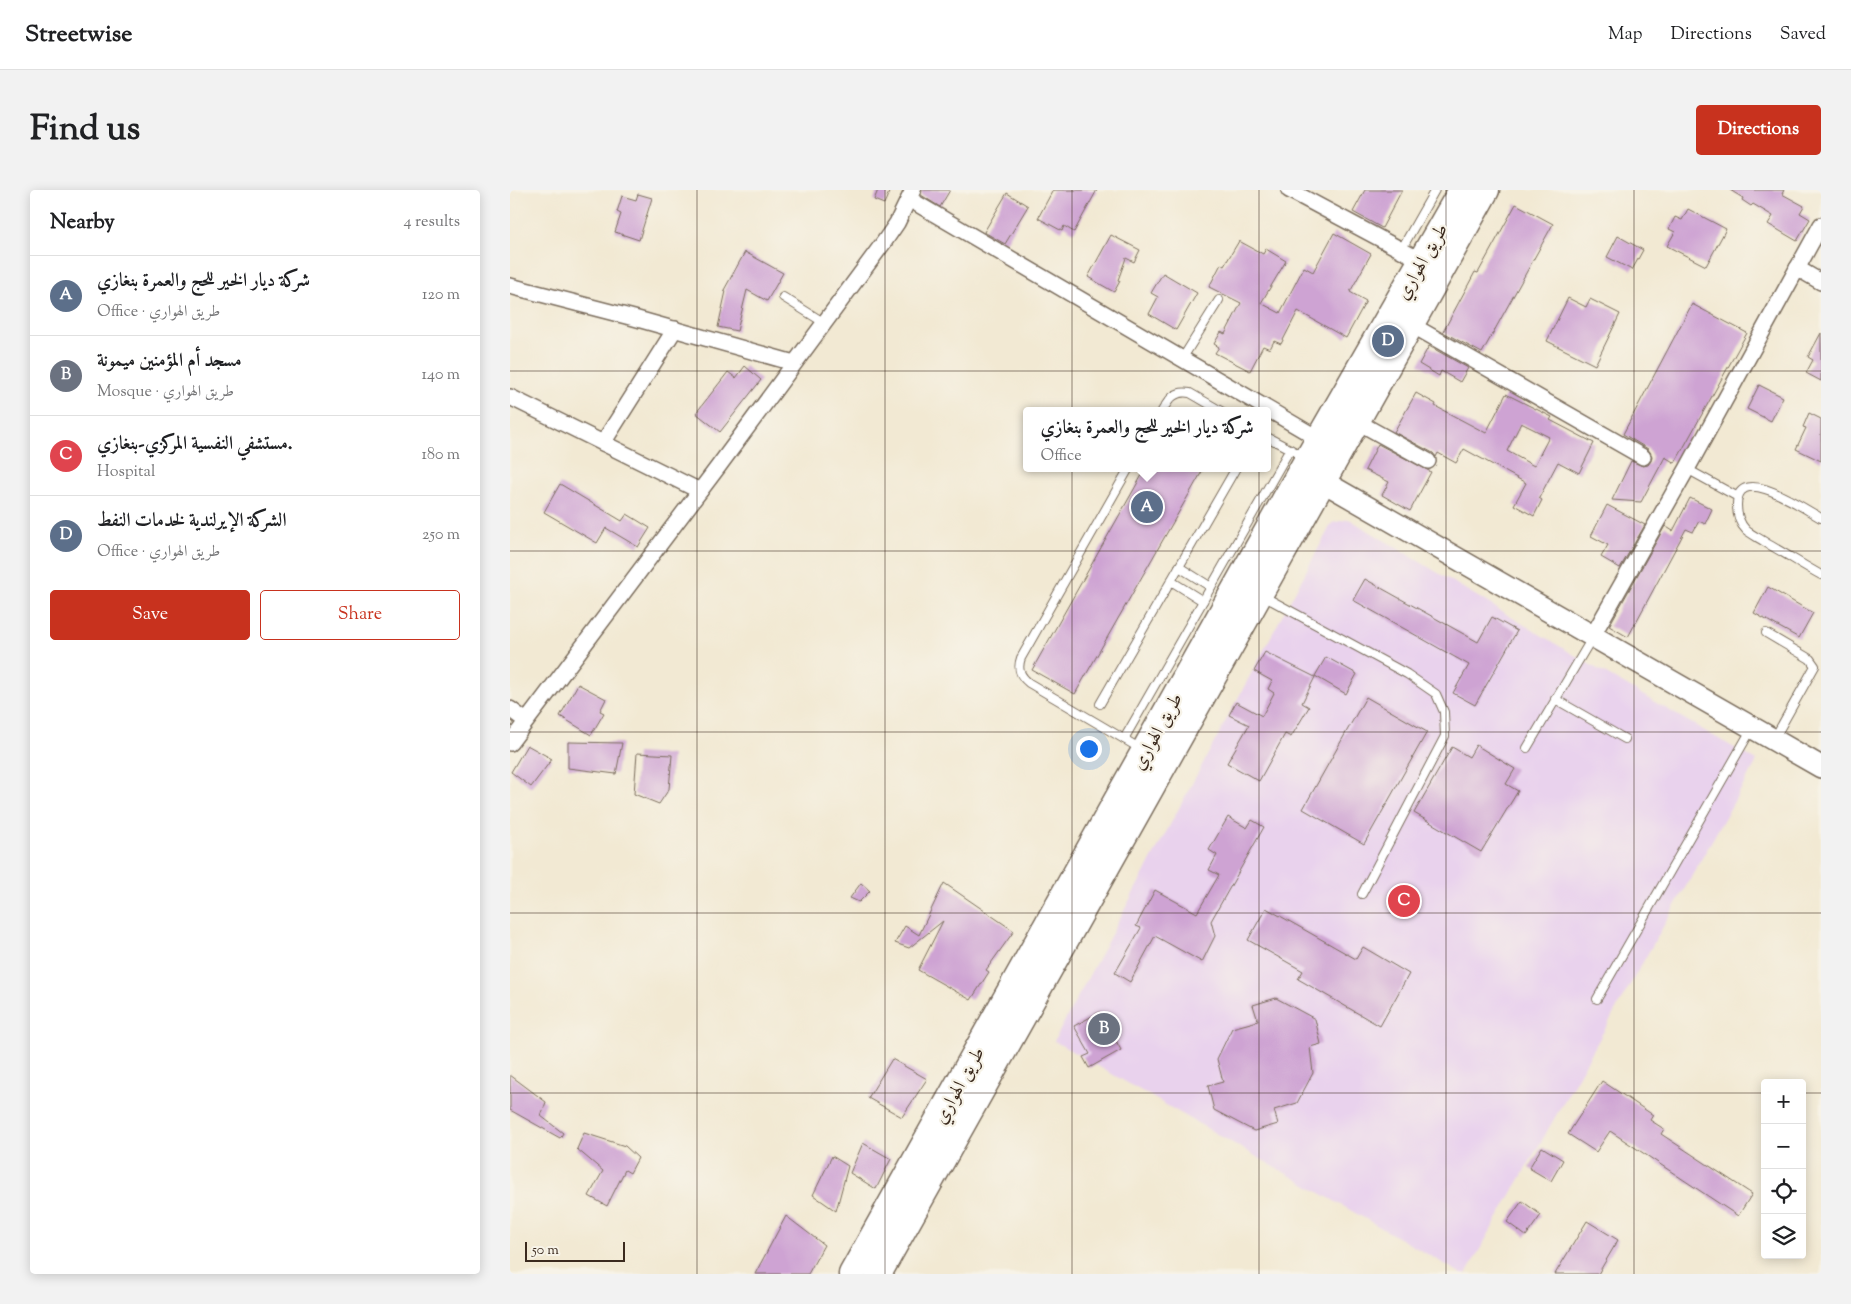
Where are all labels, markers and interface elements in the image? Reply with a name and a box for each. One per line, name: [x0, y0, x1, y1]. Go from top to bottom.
text: Streetwise: [25, 18, 132, 52]
text: Map: [1608, 22, 1643, 48]
text: Directions: [1671, 22, 1752, 48]
text: Saved: [1780, 22, 1826, 48]
text: Find us: [30, 105, 140, 156]
button: Directions: [1696, 105, 1821, 155]
text: Nearby: [50, 208, 115, 238]
text: 4 results: [404, 211, 460, 234]
street label: طريق الهواري: [1390, 219, 1456, 306]
text: شركة ديار الخير للحج والعمرة بنغازي: [97, 268, 310, 295]
text: A: [60, 284, 73, 307]
text: 120 m: [422, 284, 460, 307]
text: Office · طريق الهواري: [97, 301, 220, 324]
pin: D: [1372, 322, 1404, 360]
text: مسجد أم المؤمنين ميمونة: [97, 348, 242, 375]
text: B: [61, 364, 71, 387]
text: 140 m: [422, 364, 460, 387]
text: Mosque · طريق الهواري: [97, 381, 234, 404]
popup: [1023, 407, 1271, 472]
text: شركة ديار الخير للحج والعمرة بنغازي: [1041, 415, 1253, 442]
text: مستشفي النفسية المركزي-بنغازي.: [97, 431, 293, 458]
text: C: [60, 444, 72, 467]
text: 180 m: [421, 444, 460, 467]
text: Office: [1041, 445, 1082, 468]
text: Hospital: [97, 461, 155, 484]
pin: A: [1131, 488, 1163, 526]
text: الشركة الإيرلندية لخدمات النفط: [97, 508, 287, 535]
text: D: [60, 524, 72, 547]
text: 250 m: [422, 524, 460, 547]
text: Office · طريق الهواري: [97, 541, 220, 564]
button: Save: [50, 590, 250, 640]
button: Share: [260, 590, 460, 640]
street label: طريق الهواري: [1126, 689, 1190, 776]
your location: [1076, 736, 1102, 762]
pin: C: [1388, 882, 1420, 920]
pin: B: [1088, 1010, 1120, 1048]
street label: طريق الهواري: [928, 1043, 992, 1130]
map controls: [1761, 1079, 1806, 1259]
button: +: [1761, 1079, 1806, 1124]
button: −: [1761, 1124, 1806, 1169]
button: locate: [1761, 1169, 1806, 1214]
button: layers: [1761, 1214, 1806, 1259]
scale bar: [525, 1239, 625, 1262]
text: 50 m: [532, 1241, 559, 1261]

